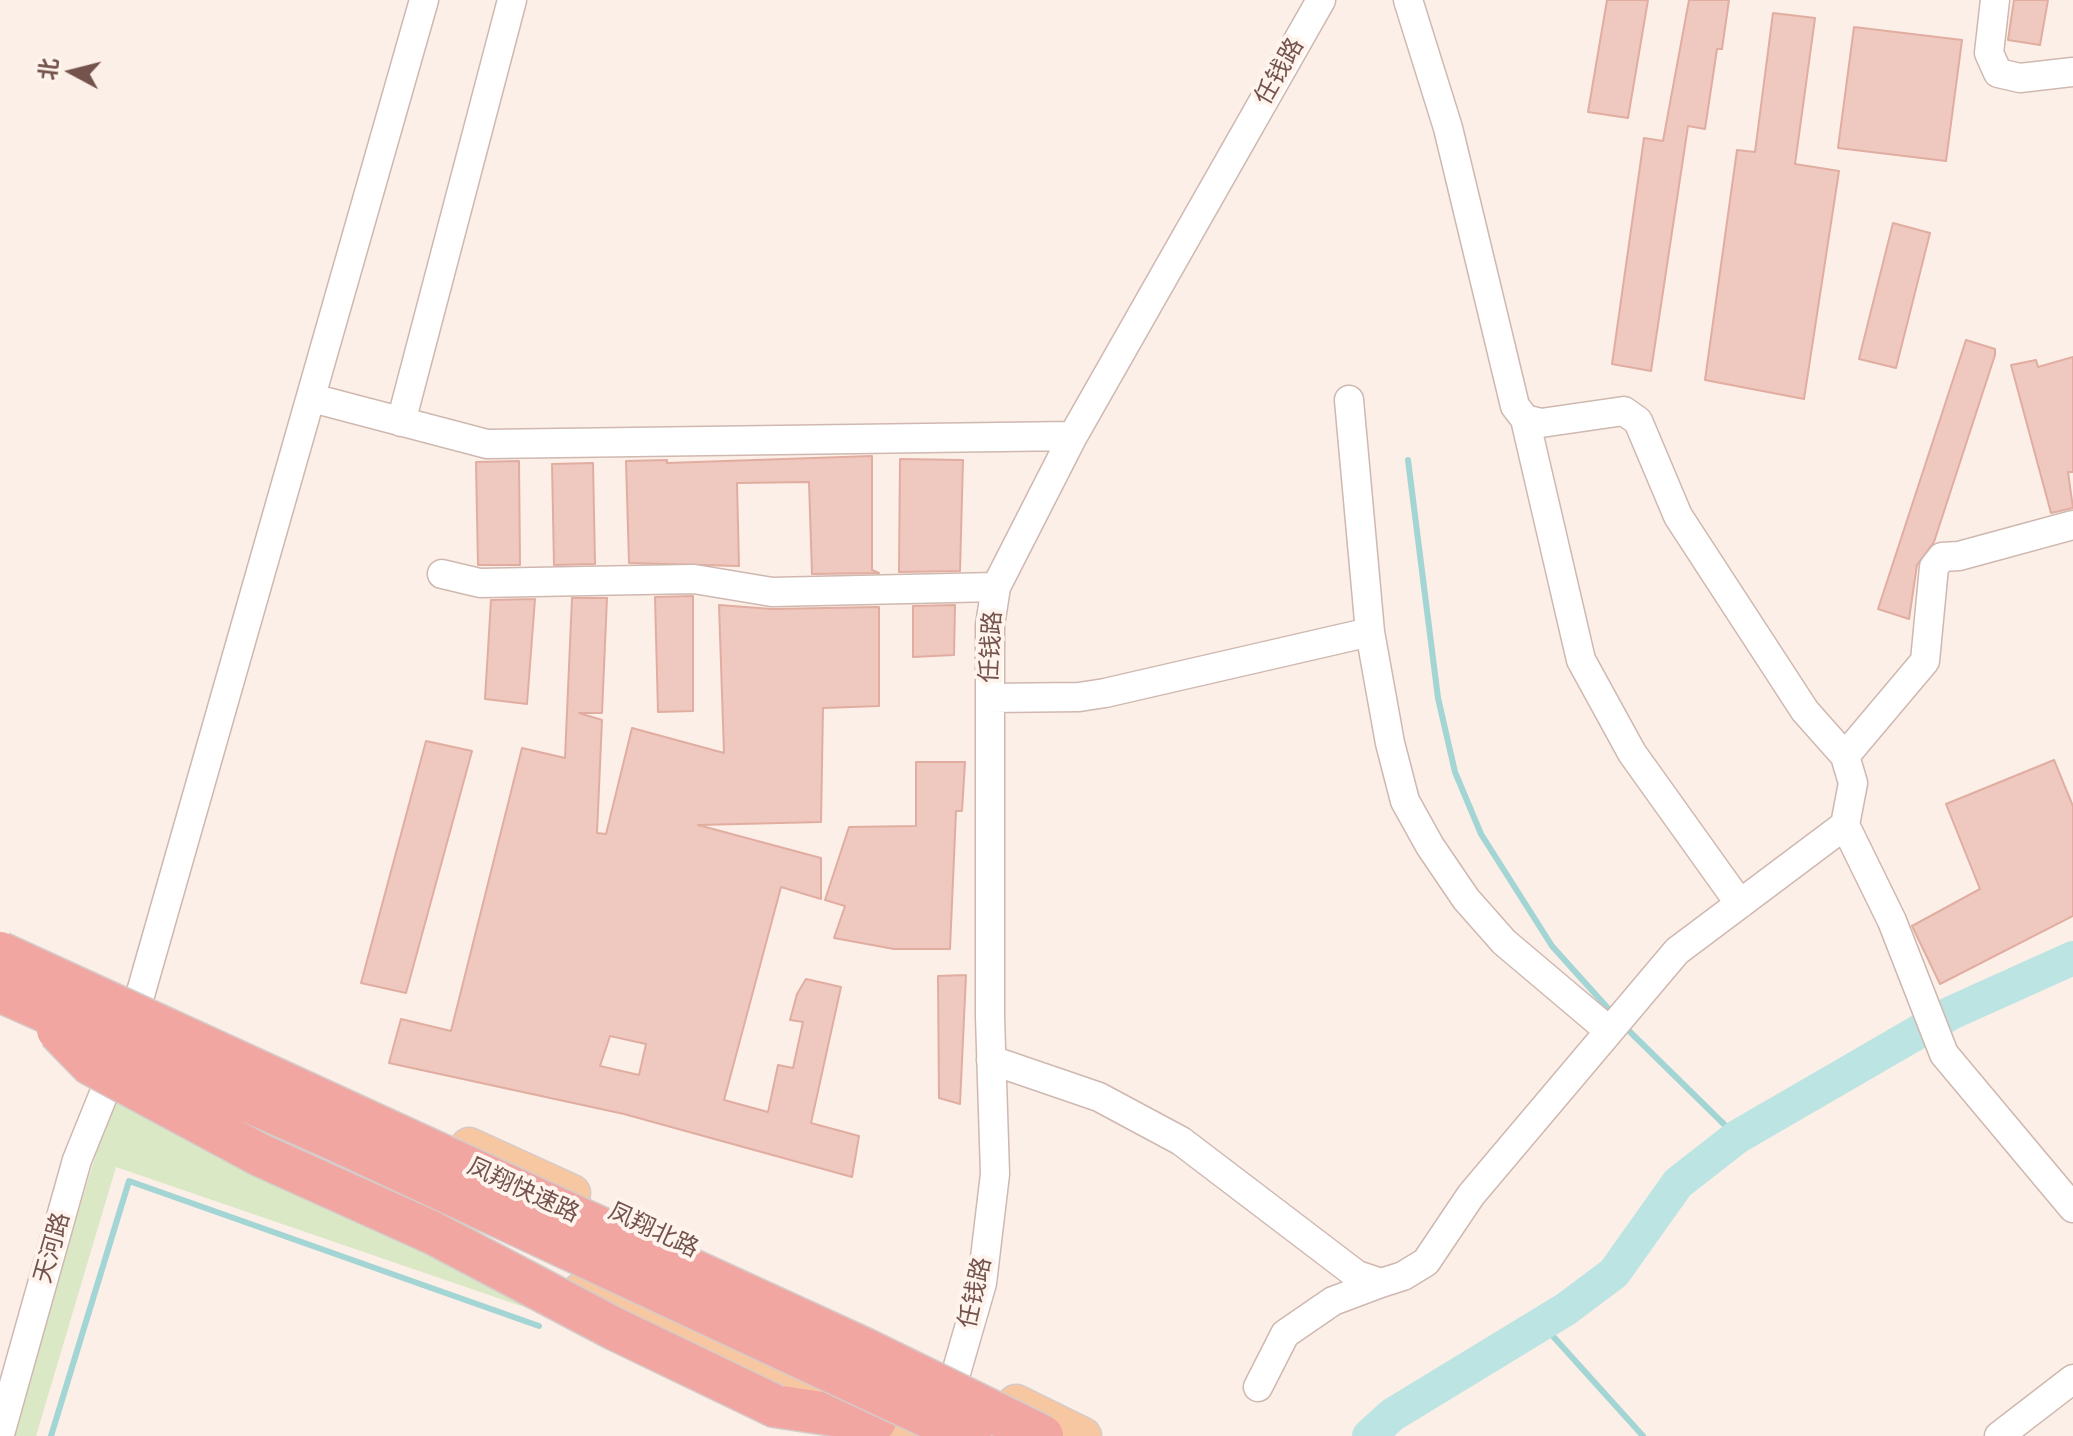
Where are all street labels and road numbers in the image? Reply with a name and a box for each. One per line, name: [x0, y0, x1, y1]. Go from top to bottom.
street label: 任钱路: [1250, 34, 1310, 110]
street label: 任钱路: [976, 610, 1008, 684]
street label: 凤翔快速路: [463, 1153, 583, 1229]
street label: 凤翔北路: [603, 1198, 703, 1264]
street label: 天河路: [29, 1209, 77, 1287]
street label: 任钱路: [954, 1255, 998, 1331]

